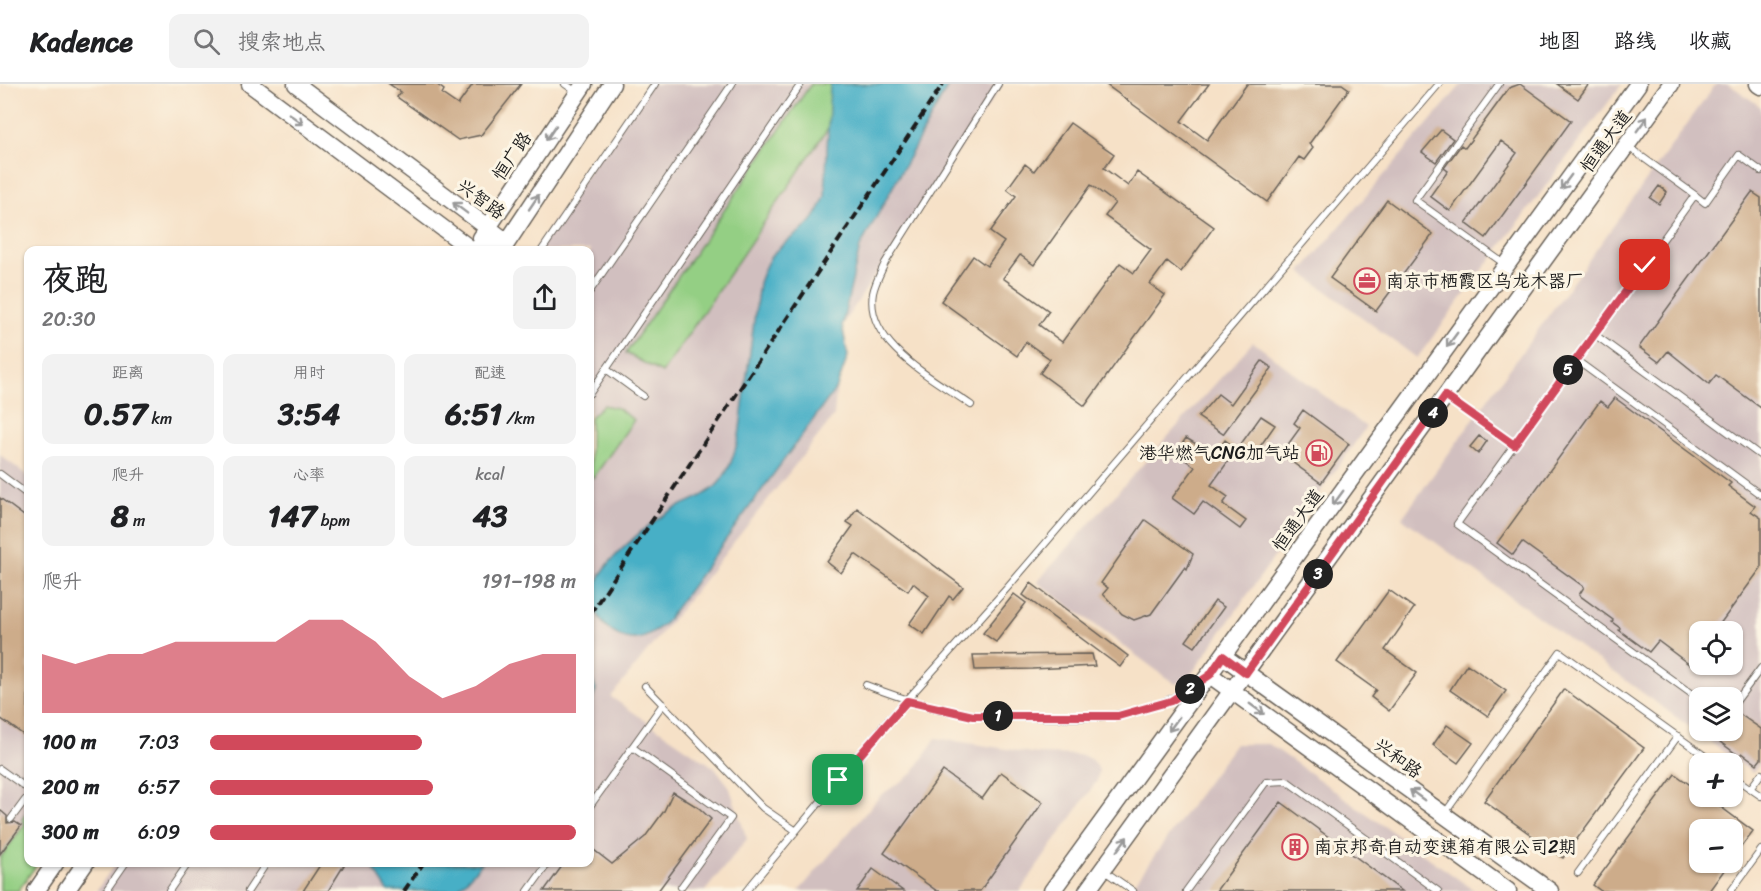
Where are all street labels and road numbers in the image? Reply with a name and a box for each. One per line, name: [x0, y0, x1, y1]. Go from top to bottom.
street label: 恒通大道: [1572, 102, 1640, 180]
street label: 恒广路: [484, 125, 540, 187]
street label: 兴智路: [450, 170, 512, 228]
street label: 恒通大道: [1264, 481, 1332, 559]
street label: 兴和路: [1367, 729, 1429, 787]

